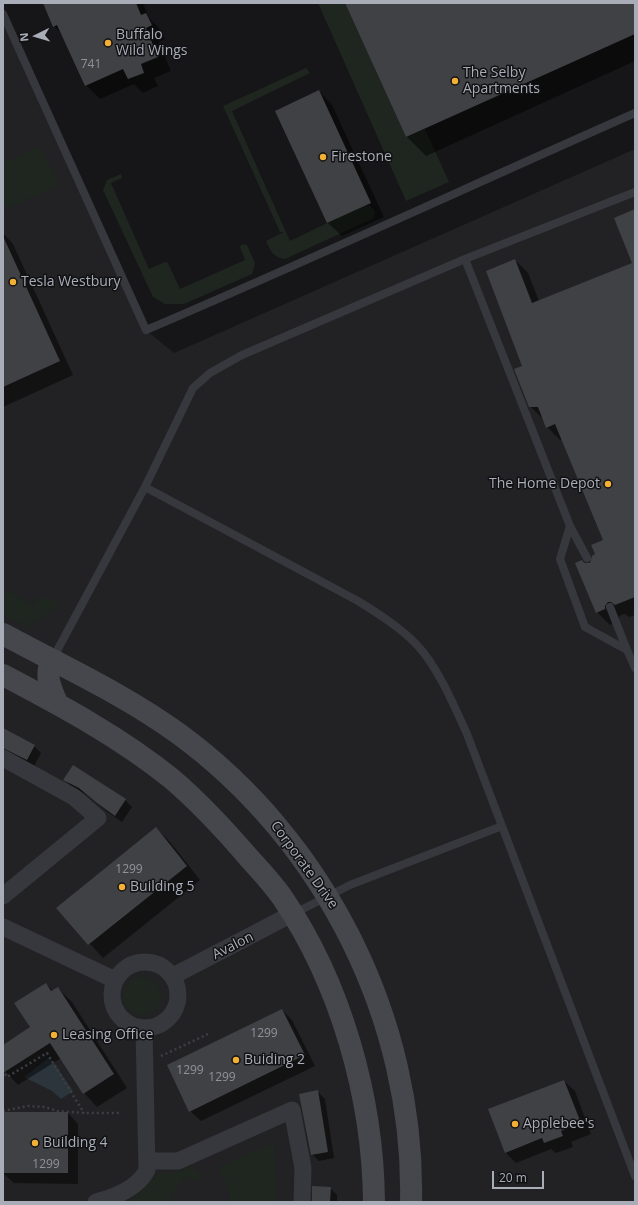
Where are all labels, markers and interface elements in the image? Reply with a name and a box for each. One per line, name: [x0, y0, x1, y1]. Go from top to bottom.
north arrow: [16, 16, 56, 56]
place label: Buffalo Wild Wings: [116, 27, 188, 60]
text: N: [16, 32, 31, 42]
marker: Buffalo Wild Wings: [103, 38, 113, 48]
house number: 741: [81, 58, 101, 72]
place label: The Selby Apartments: [463, 65, 540, 98]
marker: The Selby Apartments: [450, 76, 460, 86]
place label: Firestone: [331, 149, 392, 165]
marker: Firestone: [318, 152, 328, 162]
place label: Tesla Westbury: [21, 274, 121, 290]
marker: Tesla Westbury: [8, 277, 18, 287]
place label: The Home Depot: [489, 476, 600, 492]
marker: The Home Depot: [603, 479, 613, 489]
street label: Corporate Drive: [267, 818, 341, 912]
house number: 1299: [115, 863, 143, 877]
place label: Building 5: [130, 879, 195, 895]
marker: Building 5: [117, 882, 127, 892]
street label: Avalon: [210, 928, 256, 964]
place label: Leasing Office: [62, 1027, 153, 1043]
house number: 1299: [250, 1027, 278, 1041]
marker: Leasing Office: [49, 1030, 59, 1040]
place label: Buiding 2: [244, 1052, 305, 1068]
marker: Buiding 2: [231, 1055, 241, 1065]
house number: 1299: [176, 1064, 204, 1078]
house number: 1299: [208, 1071, 236, 1085]
place label: Applebee's: [523, 1116, 594, 1132]
marker: Applebee's: [510, 1119, 520, 1129]
place label: Building 4: [43, 1135, 108, 1151]
marker: Building 4: [30, 1138, 40, 1148]
house number: 1299: [32, 1158, 60, 1172]
scale bar: [494, 1163, 546, 1189]
text: 20 m: [499, 1169, 527, 1186]

